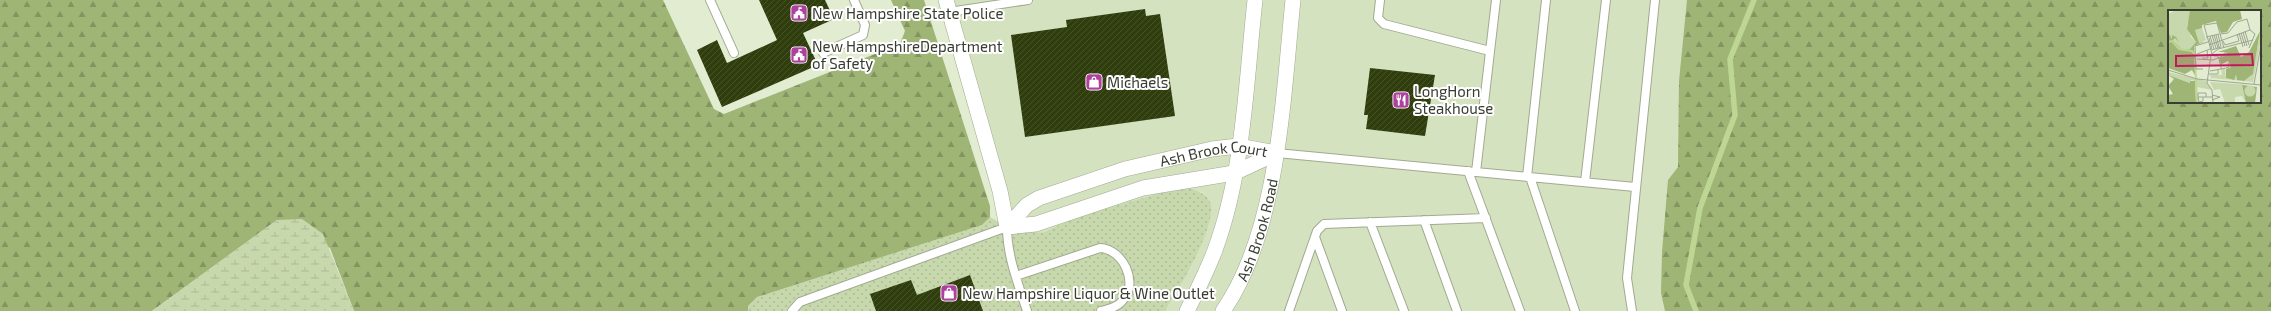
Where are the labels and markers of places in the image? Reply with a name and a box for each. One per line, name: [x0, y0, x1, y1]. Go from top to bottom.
public building icon: New Hampshire State Police: [789, 3, 809, 23]
place label: New Hampshire State Police: [812, 4, 1004, 22]
place label: New HampshireDepartment of Safety: [812, 37, 1003, 72]
public building icon: New HampshireDepartment of Safety: [789, 45, 809, 65]
shop icon: Michaels: [1084, 72, 1104, 92]
place label: Michaels: [1107, 73, 1168, 91]
place label: LongHorn Steakhouse: [1414, 82, 1493, 117]
restaurant icon: LongHorn Steakhouse: [1391, 90, 1411, 110]
shop icon: New Hampshire Liquor & Wine Outlet: [939, 283, 959, 303]
place label: New Hampshire Liquor & Wine Outlet: [962, 284, 1215, 302]

